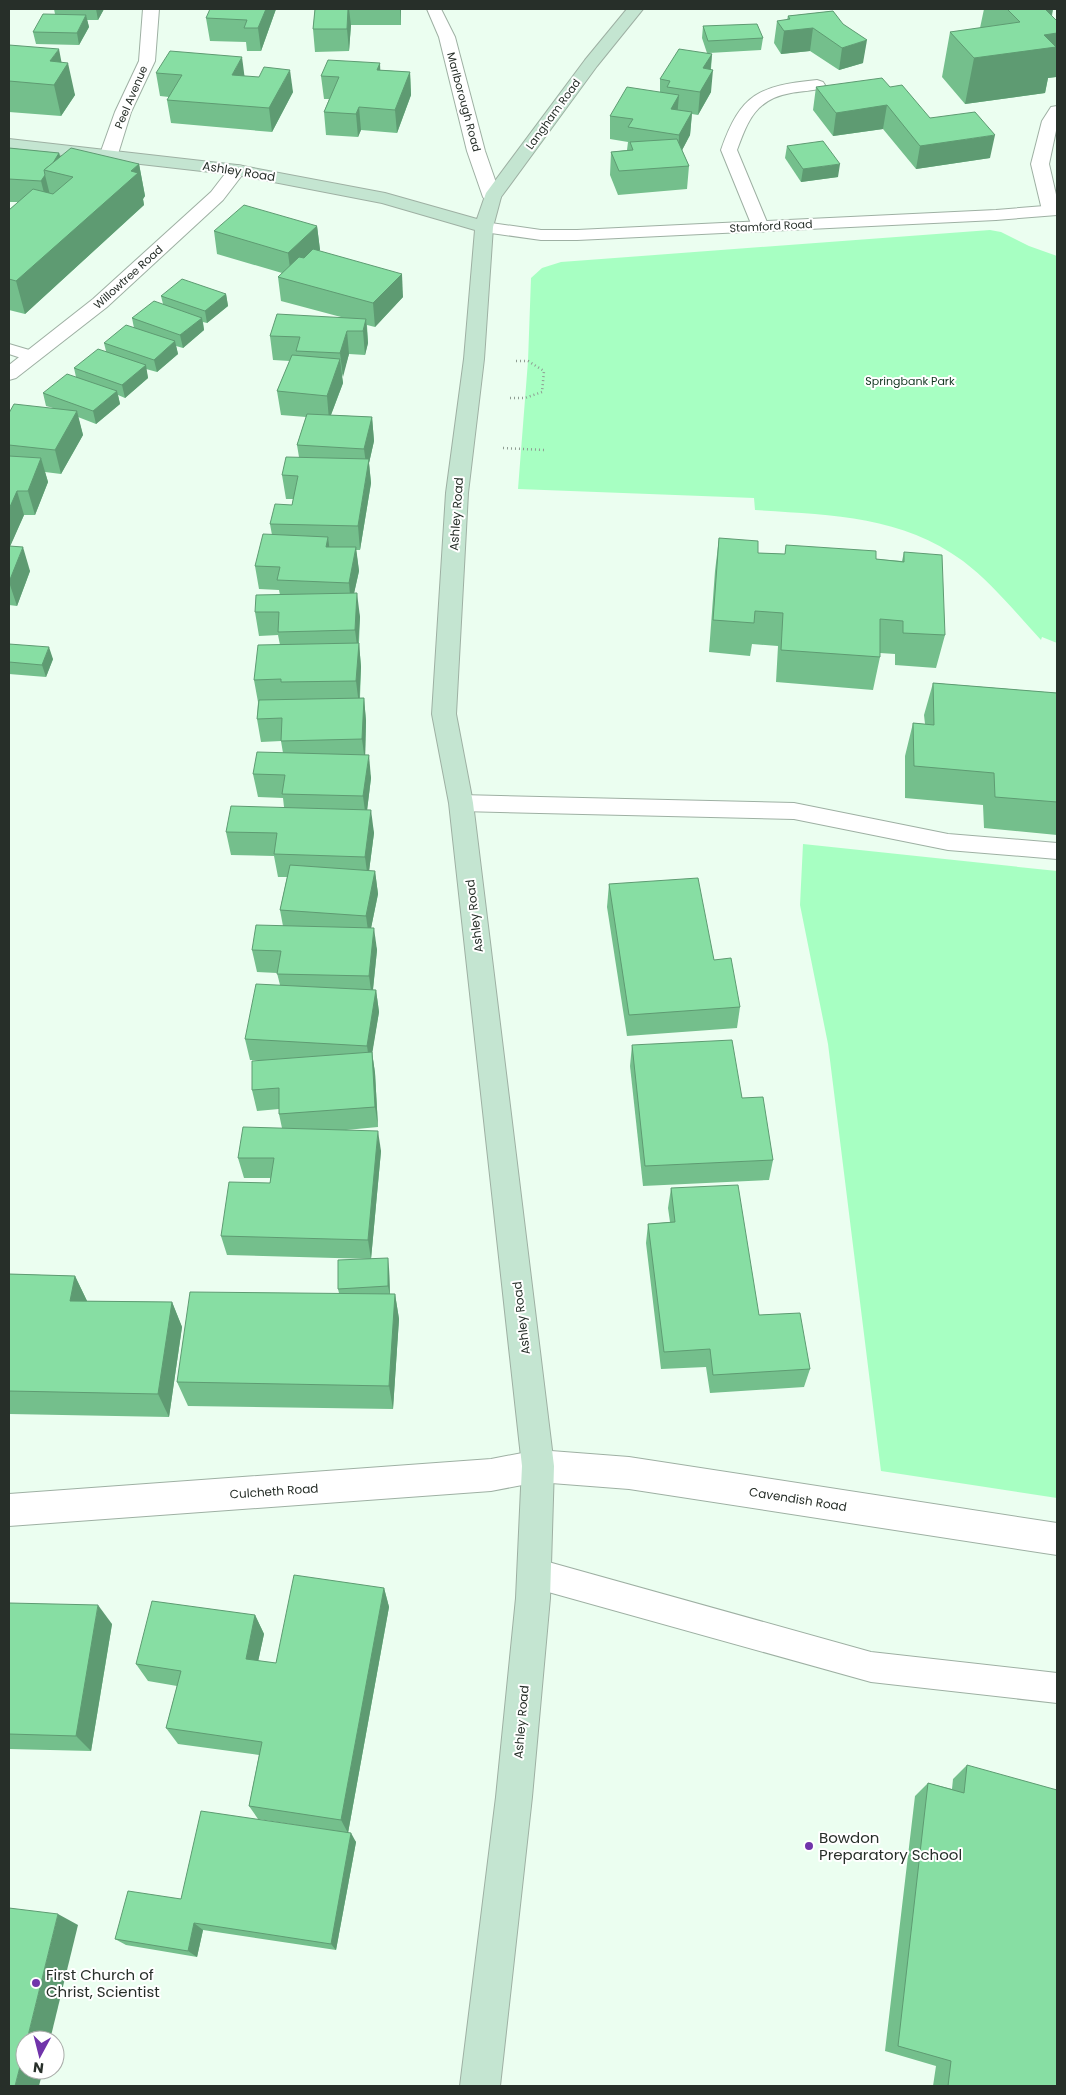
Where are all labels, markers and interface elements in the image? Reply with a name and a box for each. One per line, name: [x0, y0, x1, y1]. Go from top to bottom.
street label: Marlborough Road: [443, 50, 485, 154]
street label: Peel Avenue: [111, 63, 152, 131]
street label: Langham Road: [522, 75, 584, 153]
street label: Ashley Road: [201, 157, 277, 185]
street label: Stamford Road: [729, 216, 813, 236]
street label: Willowtree Road: [90, 242, 166, 312]
park label: Springbank Park: [865, 373, 955, 389]
street label: Ashley Road: [445, 477, 467, 551]
street label: Ashley Road: [461, 878, 487, 954]
street label: Ashley Road: [508, 1280, 534, 1356]
street label: Culcheth Road: [229, 1479, 319, 1503]
street label: Cavendish Road: [748, 1483, 848, 1515]
street label: Ashley Road: [509, 1685, 533, 1759]
place label: Bowdon Preparatory School: [819, 1827, 962, 1865]
marker: Bowdon Preparatory School: [803, 1840, 815, 1852]
place label: First Church of Christ, Scientist: [46, 1964, 160, 2002]
marker: First Church of Christ, Scientist: [30, 1977, 42, 1989]
north arrow: [15, 2030, 65, 2080]
text: N: [32, 2057, 45, 2078]

